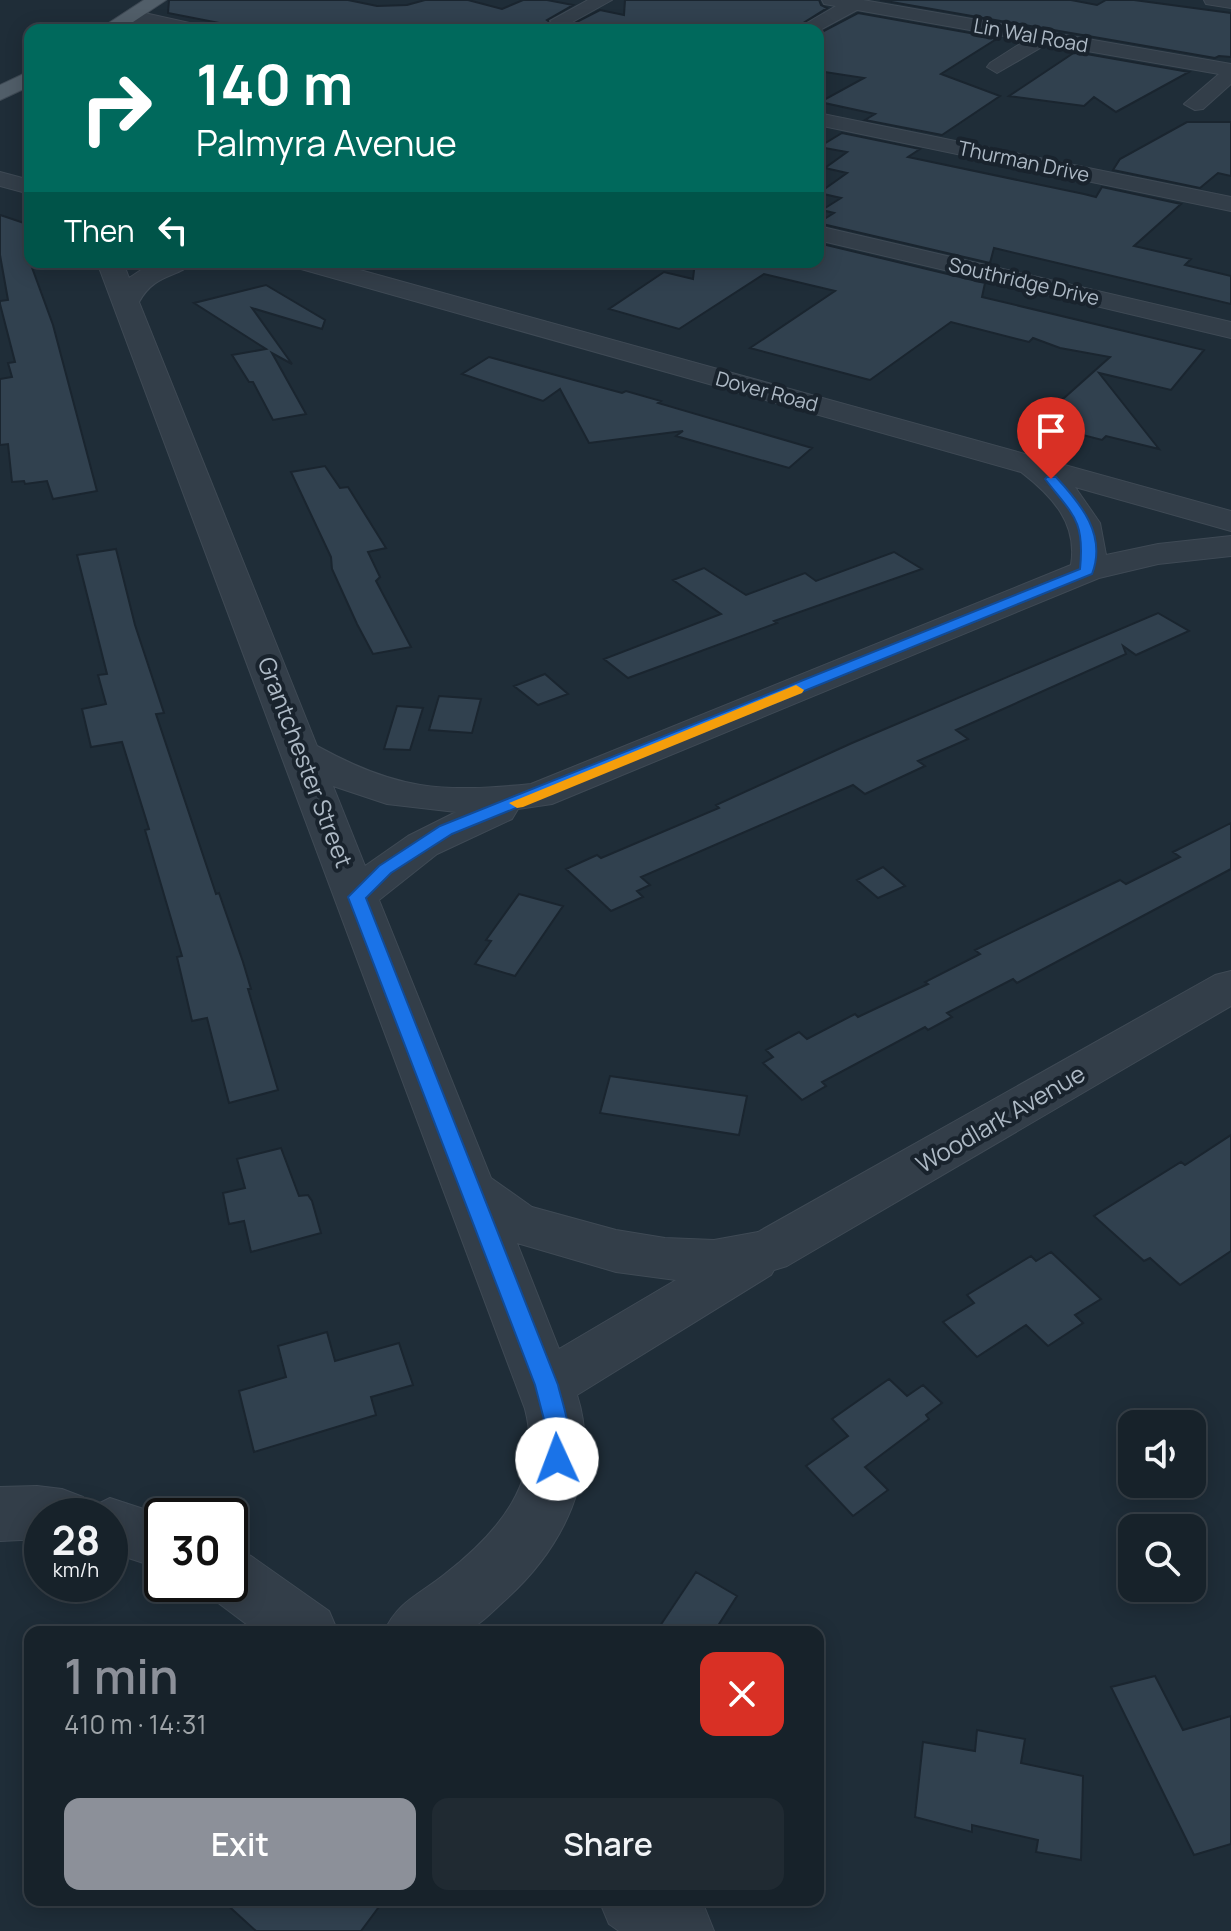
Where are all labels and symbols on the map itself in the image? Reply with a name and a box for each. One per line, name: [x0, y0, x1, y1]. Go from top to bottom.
street label: Lin Wal Road: [972, 12, 1090, 58]
street label: Thurman Drive: [956, 134, 1092, 188]
street label: Southridge Drive: [946, 251, 1102, 311]
street label: Dover Road: [713, 364, 821, 418]
pin: [1017, 397, 1085, 479]
street label: Grantchester Street: [251, 652, 361, 872]
street label: Woodlark Avenue: [909, 1056, 1091, 1180]
position arrow: [515, 1417, 599, 1501]
speed limit sign: 30: [144, 1498, 248, 1602]

